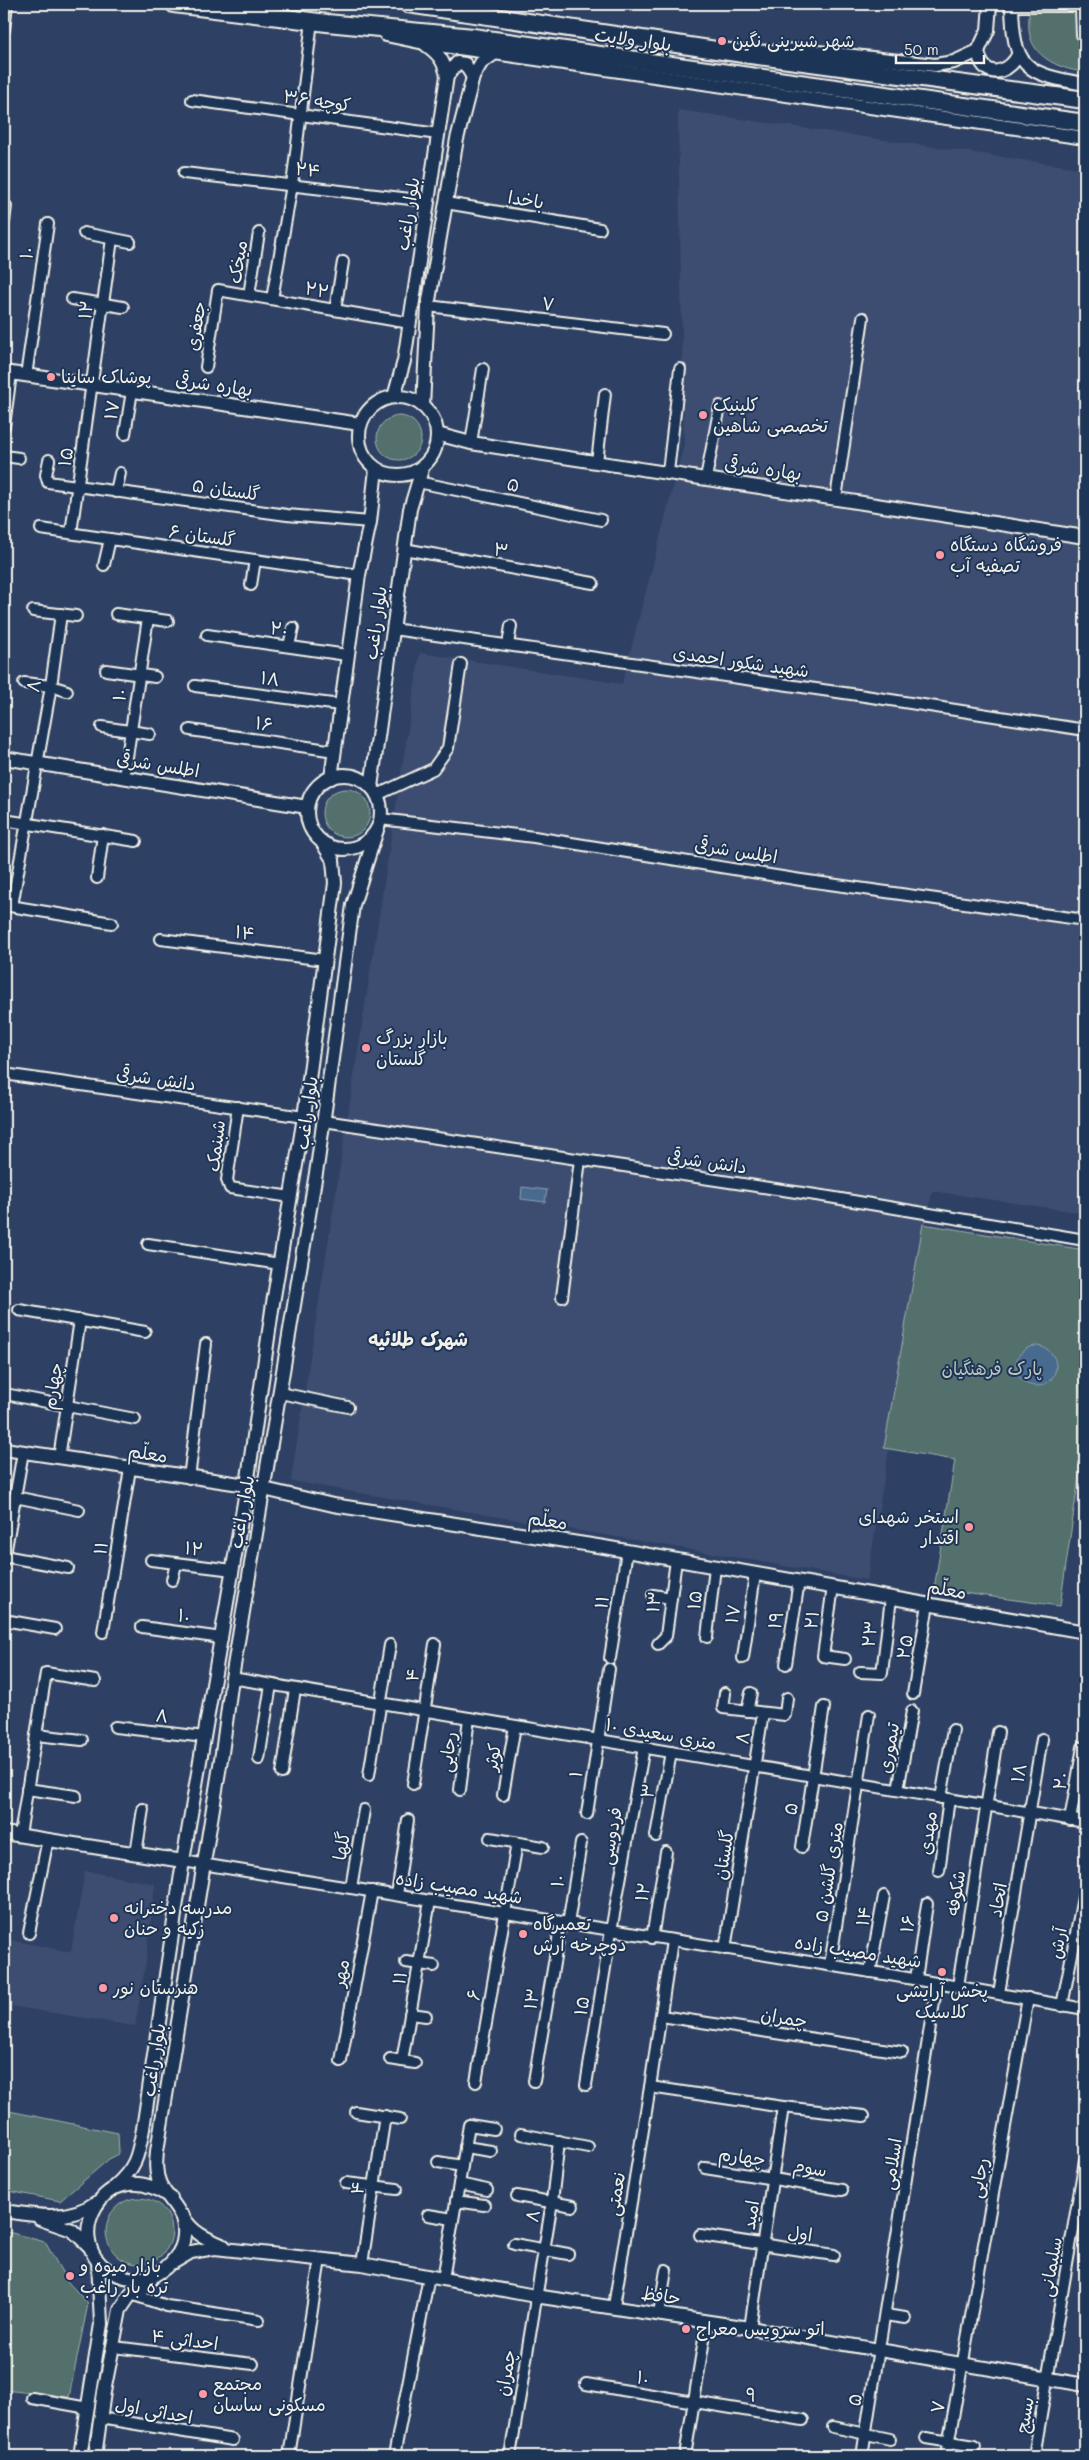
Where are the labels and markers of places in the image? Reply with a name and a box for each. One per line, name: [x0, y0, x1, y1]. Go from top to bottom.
place label: شهر شیرینی نگین: [732, 28, 855, 52]
marker: شهر شیرینی نگین: [716, 35, 728, 47]
place label: پوشاک ساینا: [61, 364, 151, 389]
marker: پوشاک ساینا: [45, 371, 57, 383]
place label: کلینیک تخصصی شاهین: [713, 392, 829, 437]
marker: کلینیک تخصصی شاهین: [697, 409, 709, 421]
place label: فروشگاه دستگاه تصفیه آب: [950, 532, 1062, 577]
marker: فروشگاه دستگاه تصفیه آب: [934, 549, 946, 561]
place label: بازار بزرگ گلستان: [376, 1025, 448, 1070]
marker: بازار بزرگ گلستان: [360, 1042, 372, 1054]
place label: استخر شهدای اقتدار: [858, 1504, 959, 1549]
marker: استخر شهدای اقتدار: [963, 1521, 975, 1533]
place label: مدرسه دخترانه زکیه و حنان: [124, 1895, 232, 1940]
place label: تعمیرگاه دوچرخه آرش: [533, 1911, 627, 1957]
marker: مدرسه دخترانه زکیه و حنان: [108, 1912, 120, 1924]
marker: تعمیرگاه دوچرخه آرش: [517, 1928, 529, 1940]
marker: پخش آرایشی کلاسیک: [936, 1966, 948, 1978]
place label: هنرستان نور: [112, 1975, 198, 1999]
place label: پخش آرایشی کلاسیک: [896, 1978, 988, 2023]
marker: هنرستان نور: [97, 1982, 109, 1994]
place label: بازار میوه و تره بار راغب: [78, 2253, 169, 2298]
marker: بازار میوه و تره بار راغب: [64, 2270, 76, 2282]
place label: اتو سرویس معراج: [696, 2316, 825, 2341]
marker: اتو سرویس معراج: [680, 2323, 692, 2335]
place label: مجتمع مسکونی ساسان: [213, 2371, 326, 2416]
marker: مجتمع مسکونی ساسان: [197, 2388, 209, 2400]

